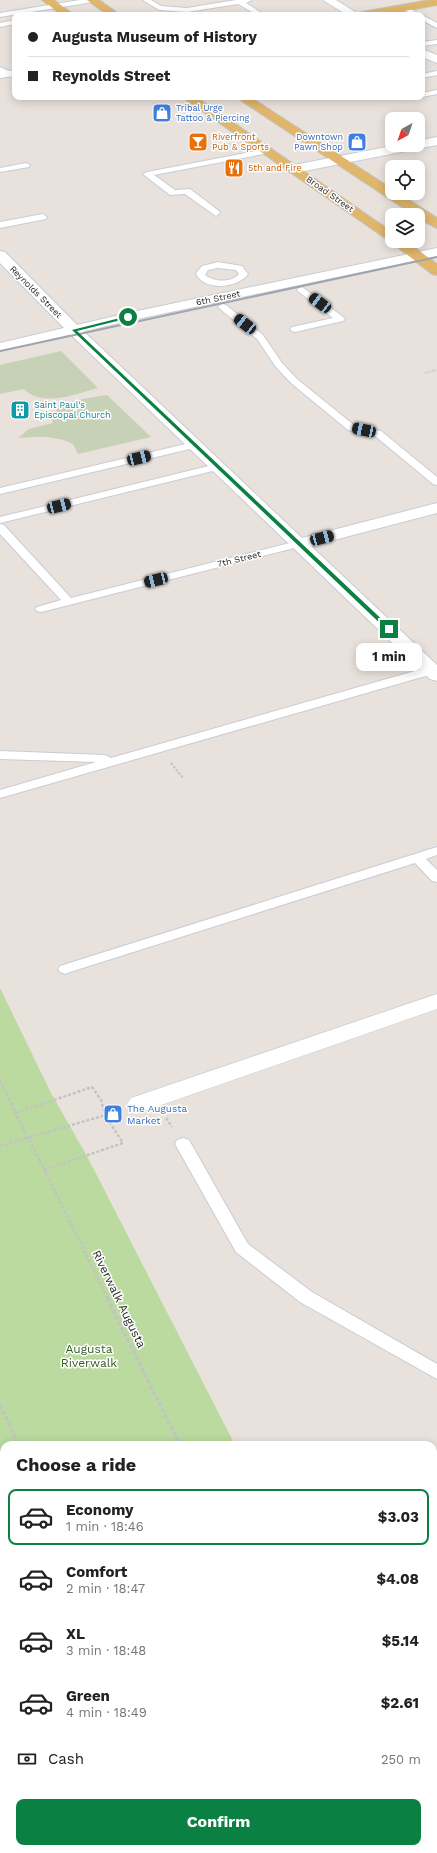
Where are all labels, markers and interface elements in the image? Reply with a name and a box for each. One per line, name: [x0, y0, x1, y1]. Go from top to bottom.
text: Augusta Museum of History: [52, 28, 257, 46]
text: Reynolds Street: [52, 67, 170, 85]
shop icon: Tribal Urge Tattoo & Piercing: [151, 102, 173, 124]
place label: Tribal Urge Tattoo & Piercing: [176, 103, 250, 123]
north arrow: [385, 112, 425, 152]
map controls: [385, 112, 425, 248]
bar icon: Riverfront Pub & Sports: [187, 131, 209, 153]
shop icon: Downtown Pawn Shop: [346, 131, 368, 153]
place label: Riverfront Pub & Sports: [212, 132, 269, 152]
place label: Downtown Pawn Shop: [294, 132, 343, 152]
restaurant icon: 5th and Fire: [223, 157, 245, 179]
button: locate: [385, 160, 425, 200]
place label: 5th and Fire: [248, 163, 302, 173]
street label: Broad Street: [304, 174, 356, 214]
button: layers: [385, 208, 425, 248]
street label: Reynolds Street: [8, 264, 64, 320]
street label: 6th Street: [195, 288, 241, 308]
car: [307, 291, 333, 315]
route start: [119, 308, 137, 326]
car: [232, 312, 258, 336]
building icon: Saint Paul's Episcopal Church: [9, 399, 31, 421]
place label: Saint Paul's Episcopal Church: [34, 400, 111, 420]
car: [351, 422, 377, 438]
car: [126, 449, 152, 467]
car: [46, 497, 72, 515]
car: [309, 529, 335, 547]
street label: 7th Street: [216, 549, 262, 569]
car: [143, 571, 169, 589]
route end: [380, 620, 398, 638]
callout: 1 min: [356, 643, 422, 671]
text: 1 min: [372, 649, 406, 664]
shop icon: The Augusta Market: [102, 1103, 124, 1125]
place label: The Augusta Market: [127, 1103, 187, 1126]
street label: Riverwalk Augusta: [89, 1248, 149, 1350]
park label: Augusta Riverwalk: [61, 1342, 117, 1370]
text: Choose a ride: [16, 1454, 136, 1475]
icon: car: [18, 1499, 54, 1535]
text: Economy: [66, 1501, 133, 1519]
text: $3.03: [378, 1508, 419, 1526]
text: 1 min · 18:46: [66, 1519, 144, 1534]
icon: car: [18, 1561, 54, 1597]
text: Comfort: [66, 1563, 127, 1581]
text: $4.08: [376, 1570, 419, 1588]
text: 2 min · 18:47: [66, 1581, 145, 1596]
icon: car: [18, 1623, 54, 1659]
text: XL: [66, 1625, 85, 1643]
text: $5.14: [382, 1632, 419, 1650]
text: 3 min · 18:48: [66, 1643, 146, 1658]
icon: car: [18, 1685, 54, 1721]
text: Green: [66, 1687, 110, 1705]
text: $2.61: [381, 1694, 419, 1712]
text: 4 min · 18:49: [66, 1705, 147, 1720]
icon: cash: [16, 1748, 38, 1770]
text: Cash: [48, 1750, 84, 1768]
text: 250 m: [381, 1752, 421, 1767]
button: Confirm: [16, 1799, 421, 1845]

